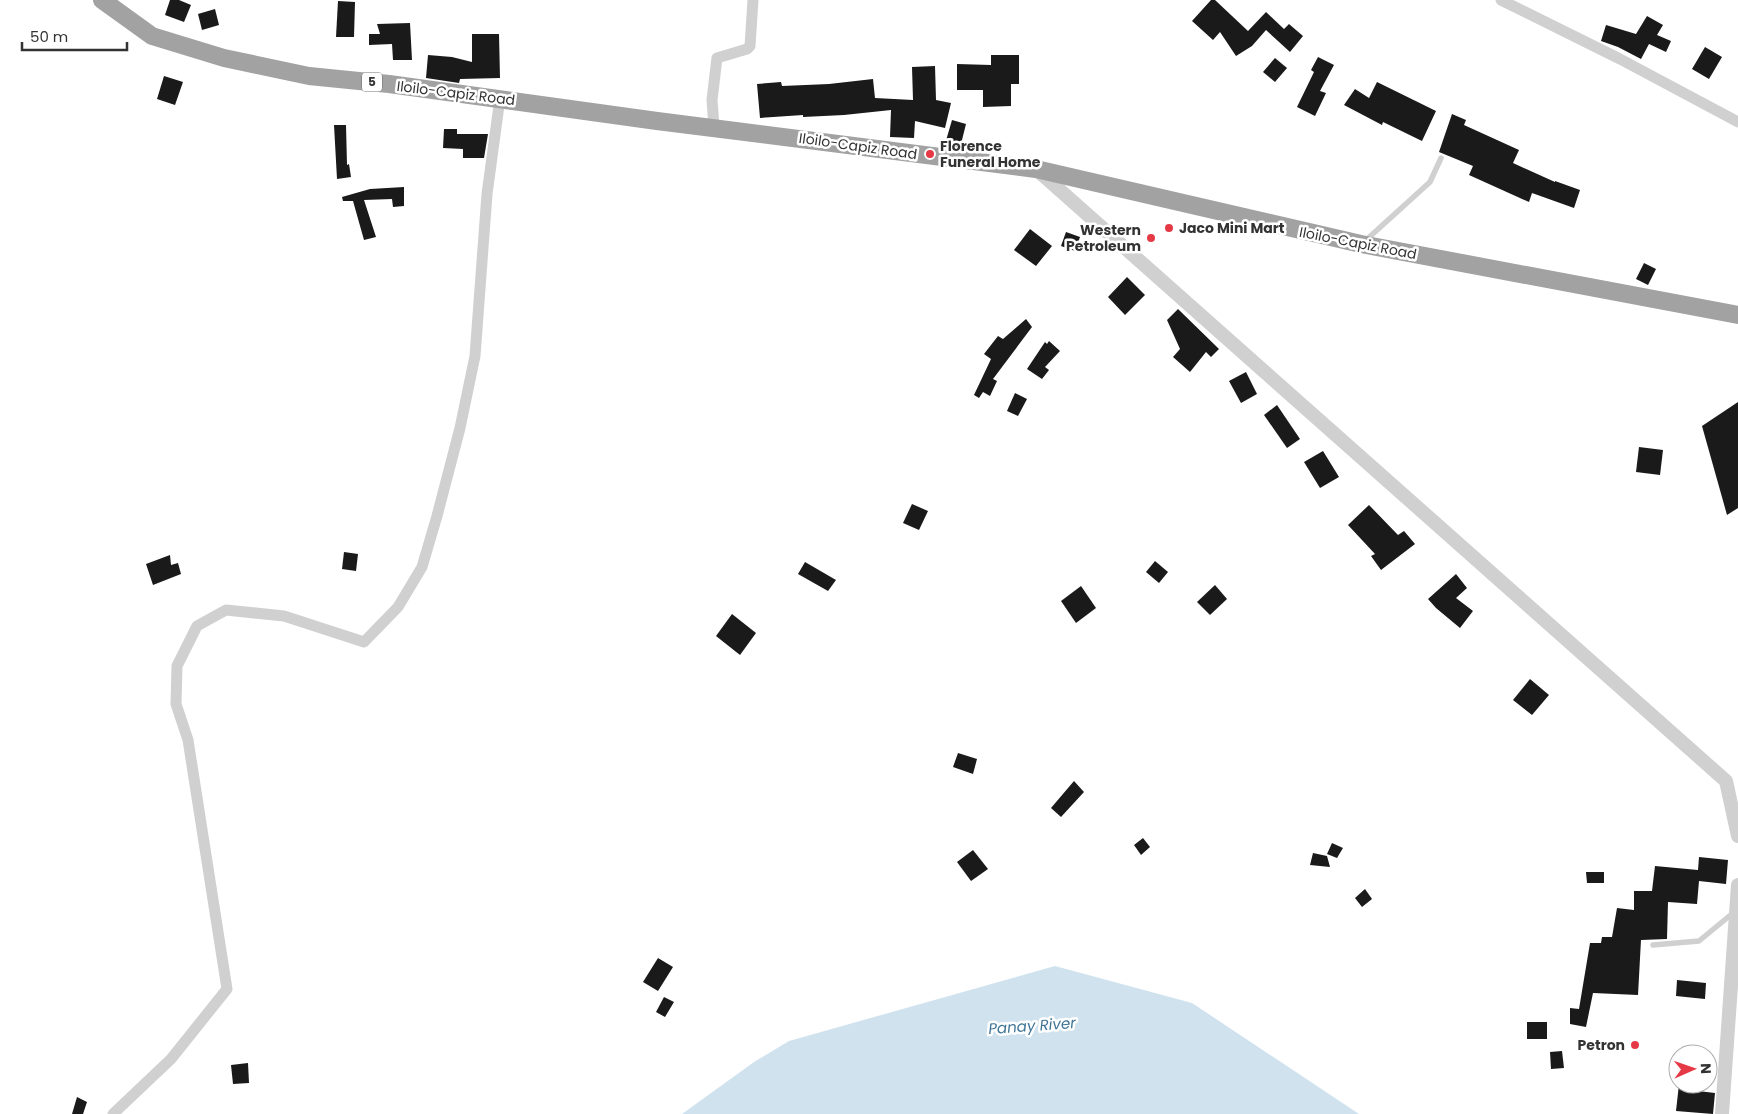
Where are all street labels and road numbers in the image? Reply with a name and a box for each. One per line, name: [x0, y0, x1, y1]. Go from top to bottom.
road number: 5: [362, 72, 382, 91]
street label: Iloilo-Capiz Road: [396, 76, 516, 110]
street label: Iloilo-Capiz Road: [798, 128, 918, 164]
street label: Iloilo-Capiz Road: [1298, 222, 1418, 264]

